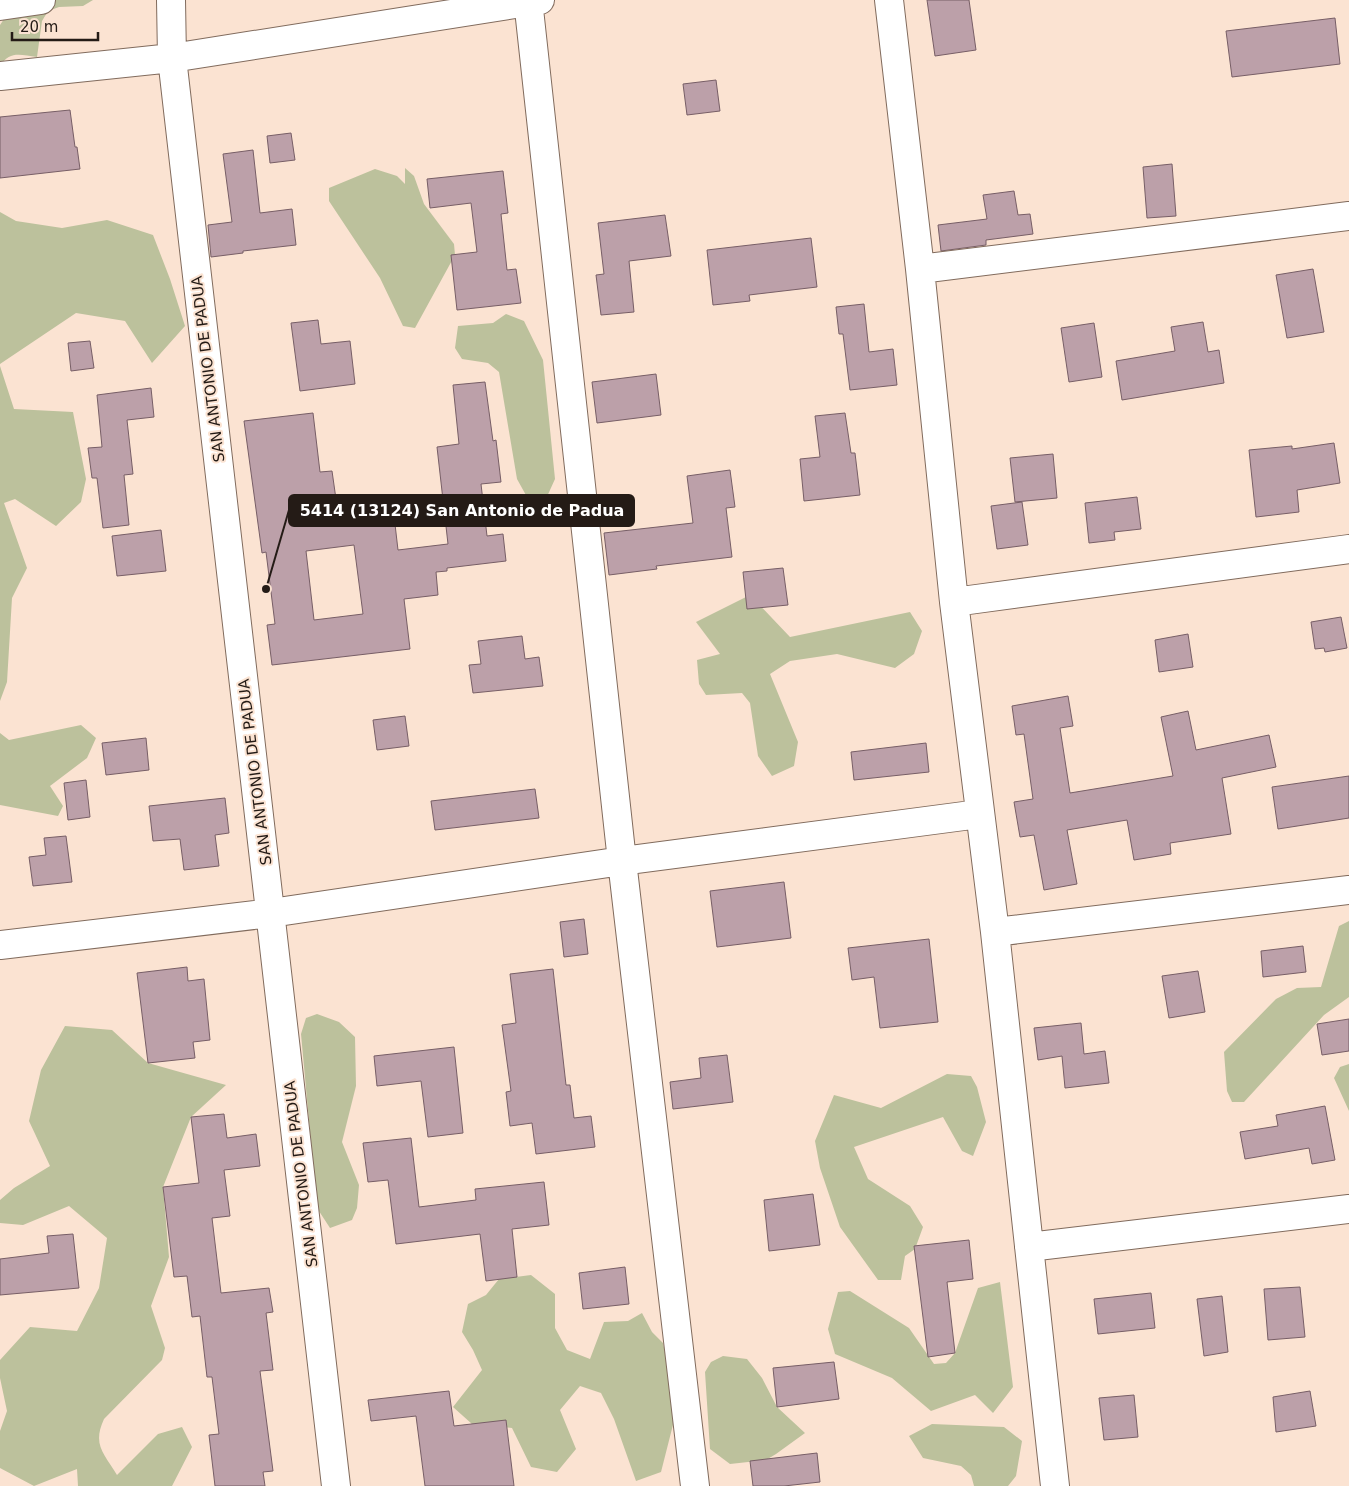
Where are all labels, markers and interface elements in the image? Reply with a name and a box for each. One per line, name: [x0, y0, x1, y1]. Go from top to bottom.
scale bar: [12, 10, 99, 42]
text: 20 m: [20, 18, 58, 36]
street label: SAN ANTONIO DE PADUA: [188, 274, 228, 463]
callout: 5414 (13124) San Antonio de Padua: [289, 495, 634, 526]
text: 5414 (13124) San Antonio de Padua: [300, 501, 624, 520]
street label: SAN ANTONIO DE PADUA: [235, 677, 275, 866]
street label: SAN ANTONIO DE PADUA: [281, 1079, 321, 1268]

